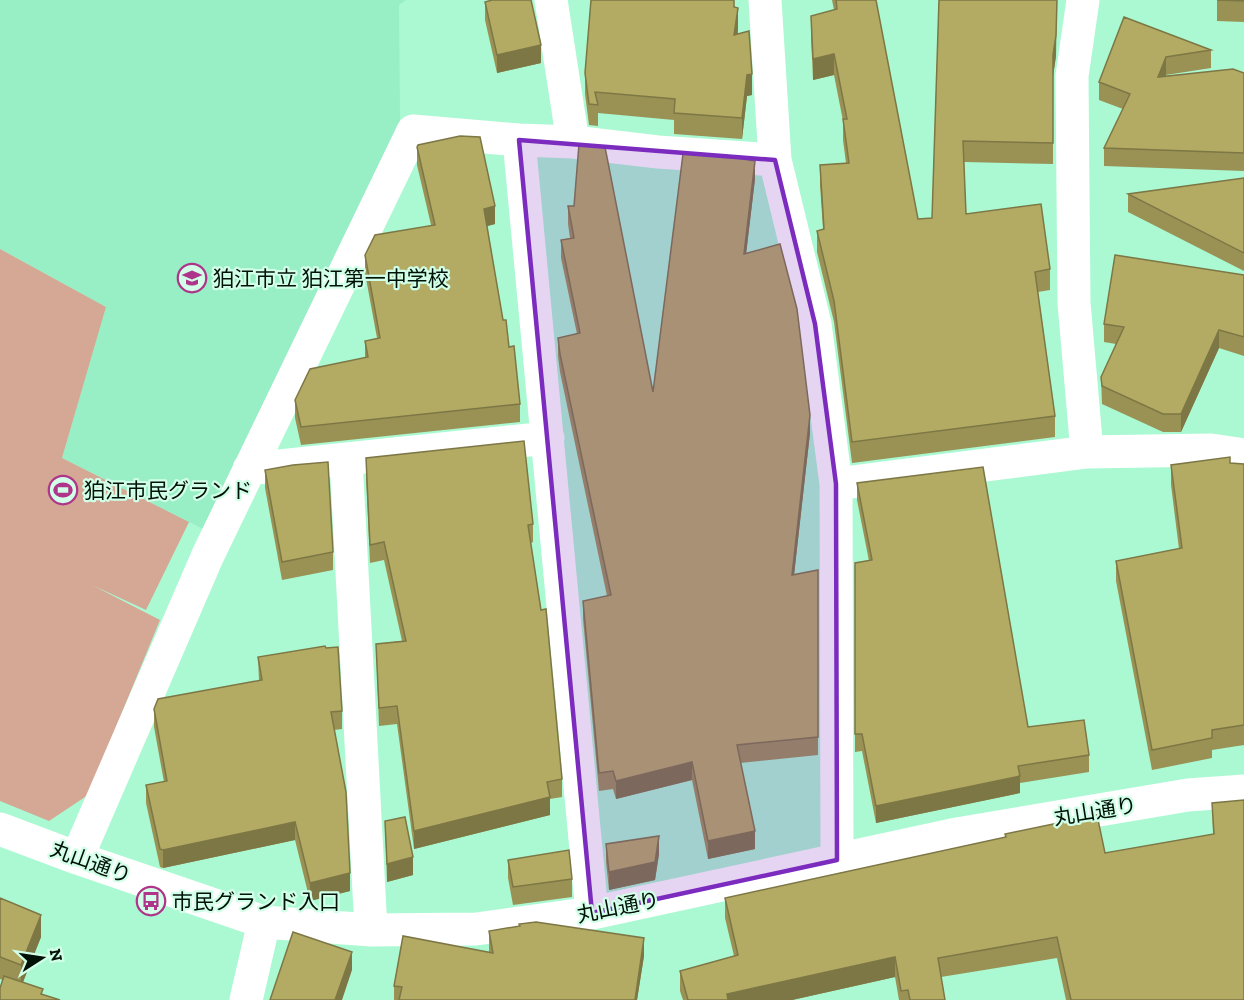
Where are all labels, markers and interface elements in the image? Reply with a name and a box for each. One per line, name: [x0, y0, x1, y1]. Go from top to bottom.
school or university icon: 狛江市立 狛江第一中学校: [176, 262, 208, 294]
place label: 狛江市立 狛江第一中学校: [213, 266, 449, 291]
sports icon: 狛江市民グランド: [47, 474, 79, 506]
place label: 狛江市民グランド: [84, 478, 252, 503]
street label: 丸山通り: [1052, 792, 1138, 830]
street label: 丸山通り: [47, 836, 135, 888]
bus stop icon: 市民グランド入口: [135, 885, 167, 917]
street label: 丸山通り: [574, 887, 662, 927]
place label: 市民グランド入口: [172, 889, 340, 914]
north arrow: [12, 928, 72, 988]
text: N: [46, 947, 67, 963]

